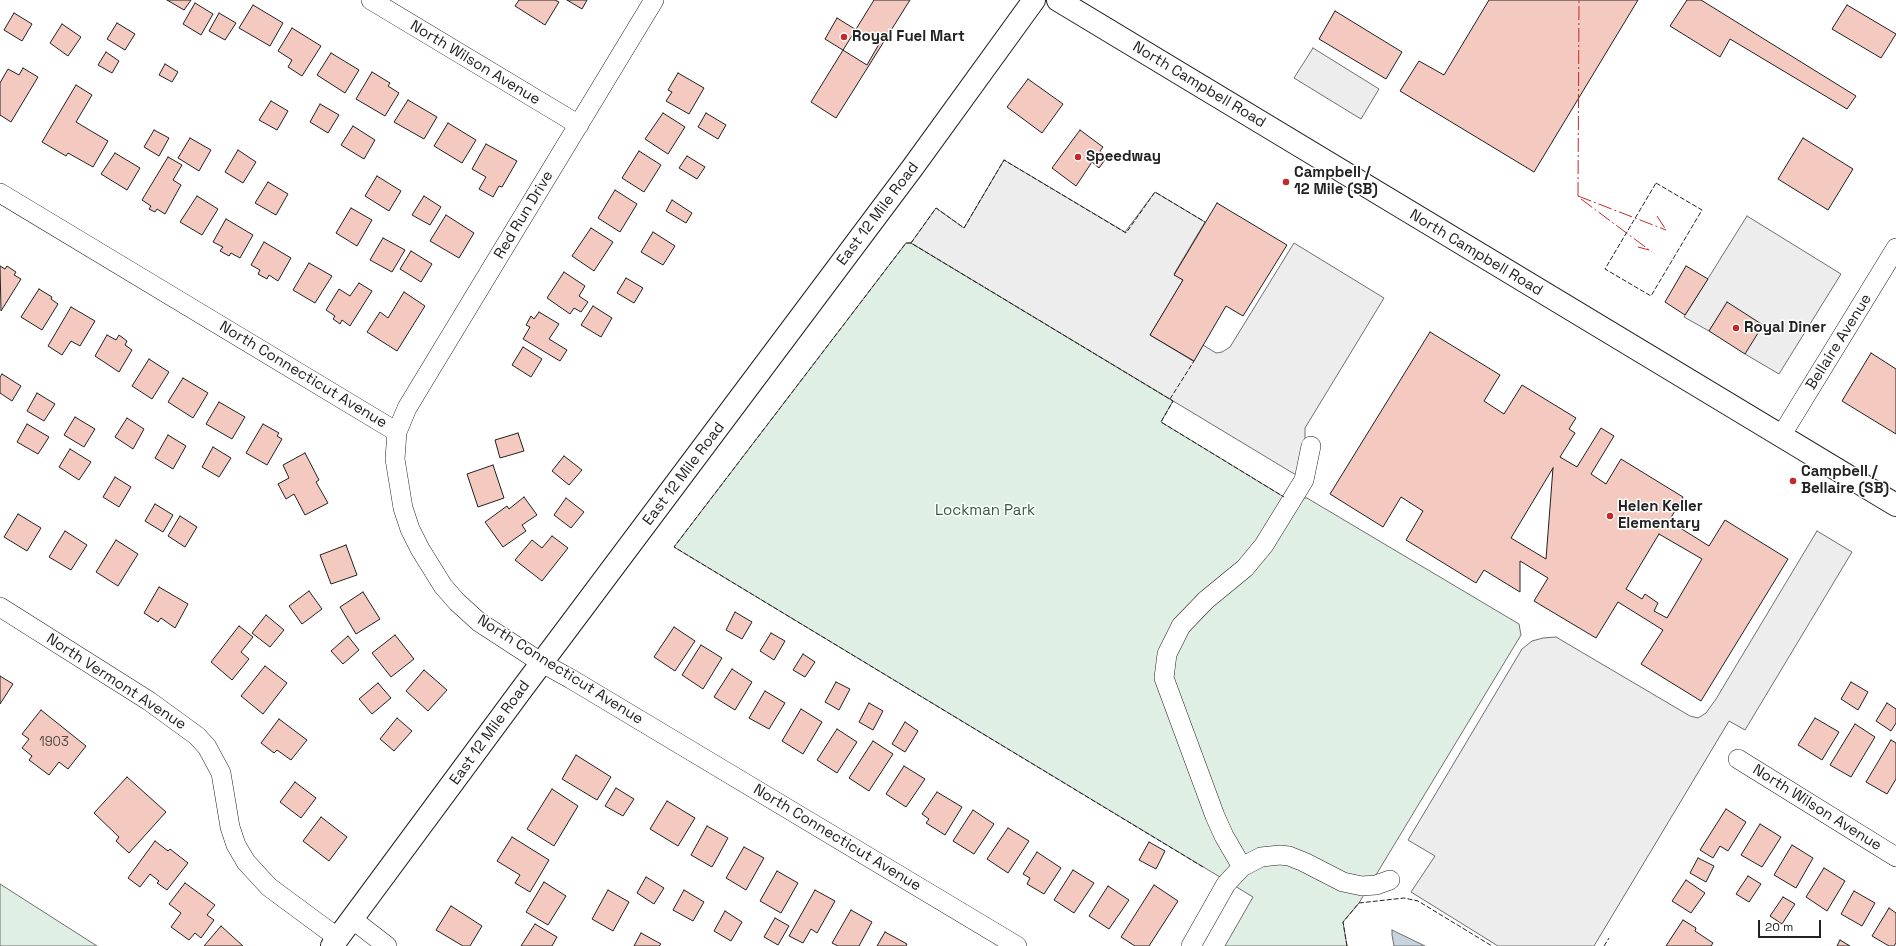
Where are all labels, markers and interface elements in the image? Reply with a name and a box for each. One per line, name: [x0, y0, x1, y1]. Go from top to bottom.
street label: North Wilson Avenue: [407, 17, 543, 109]
place label: Royal Fuel Mart: [852, 28, 965, 46]
marker: Royal Fuel Mart: [839, 32, 849, 42]
street label: North Campbell Road: [1129, 38, 1269, 132]
place label: Speedway: [1086, 148, 1161, 166]
marker: Speedway: [1073, 152, 1083, 162]
street label: East 12 Mile Road: [833, 159, 923, 269]
place label: Campbell / 12 Mile (SB): [1294, 164, 1378, 199]
street label: Red Run Drive: [491, 168, 557, 262]
marker: Campbell / 12 Mile (SB): [1281, 177, 1291, 187]
street label: North Campbell Road: [1406, 206, 1546, 300]
street label: Bellaire Avenue: [1802, 291, 1876, 393]
street label: North Connecticut Avenue: [216, 318, 390, 432]
place label: Royal Diner: [1744, 319, 1826, 337]
marker: Royal Diner: [1731, 323, 1741, 333]
street label: East 12 Mile Road: [639, 419, 729, 529]
place label: Campbell / Bellaire (SB): [1801, 463, 1889, 498]
marker: Campbell / Bellaire (SB): [1788, 476, 1798, 486]
place label: Helen Keller Elementary: [1618, 498, 1703, 533]
park label: Lockman Park: [935, 502, 1035, 520]
marker: Helen Keller Elementary: [1605, 511, 1615, 521]
street label: North Connecticut Avenue: [474, 611, 646, 729]
street label: North Vermont Avenue: [43, 630, 189, 734]
street label: East 12 Mile Road: [446, 677, 534, 789]
house number: 1903: [39, 734, 69, 750]
street label: North Wilson Avenue: [1749, 761, 1885, 855]
street label: North Connecticut Avenue: [750, 781, 924, 895]
scale bar: [1760, 912, 1823, 938]
text: 20 m: [1765, 919, 1793, 935]

